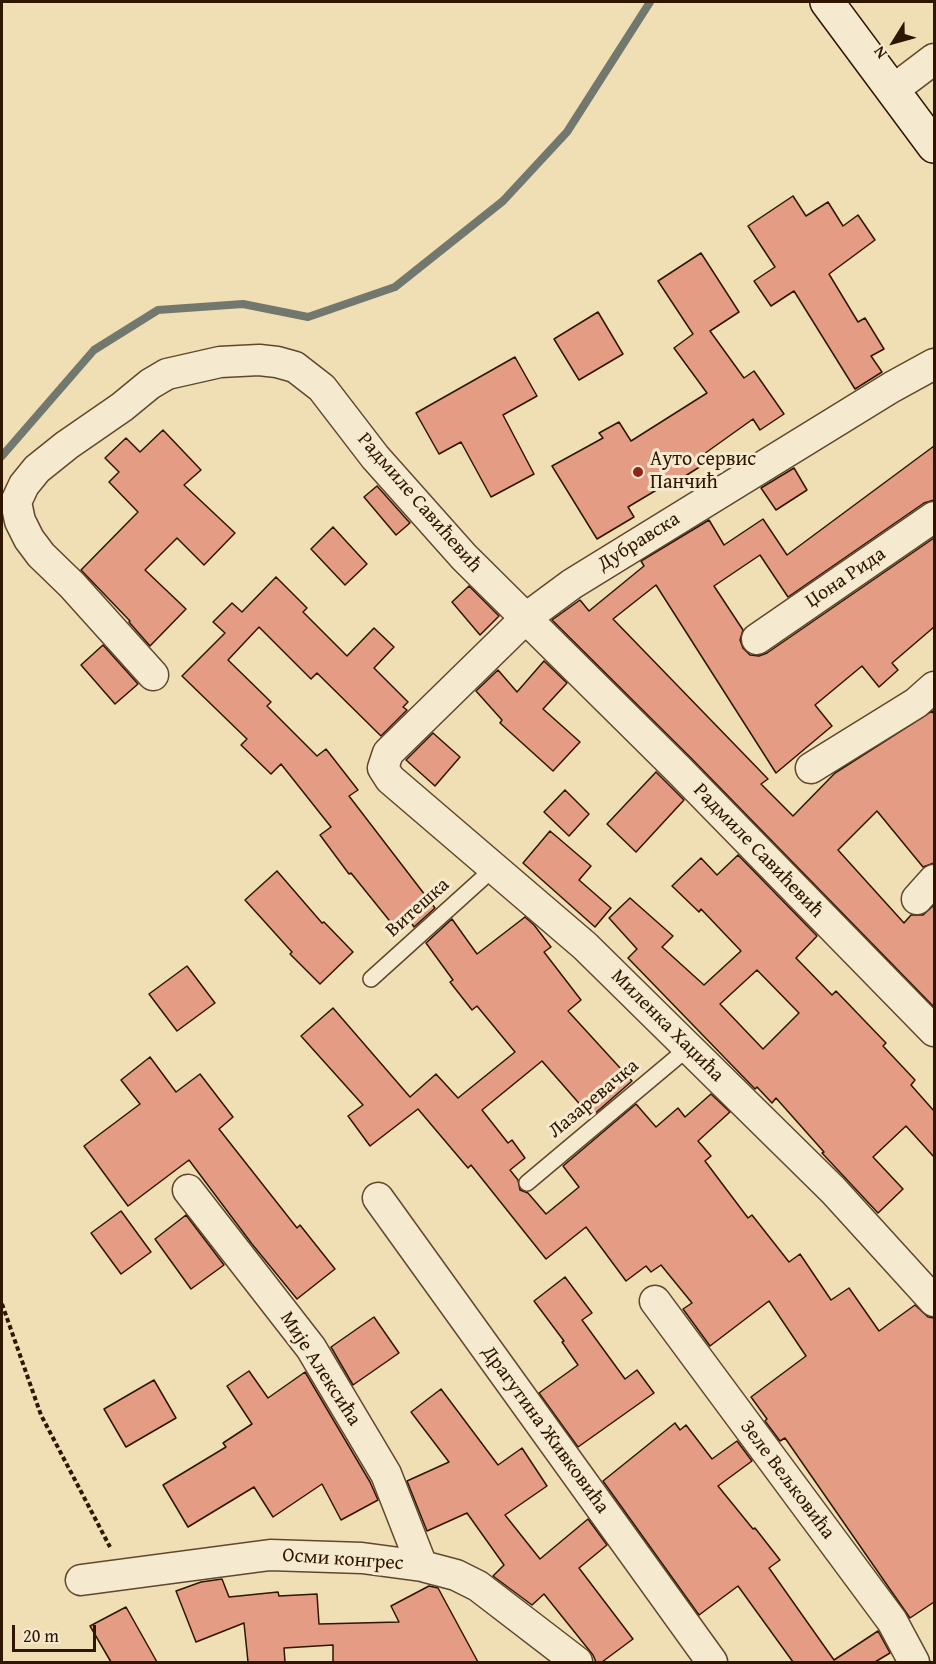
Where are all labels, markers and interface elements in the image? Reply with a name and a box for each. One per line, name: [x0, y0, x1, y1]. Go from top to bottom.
north arrow: [864, 12, 924, 72]
text: N: [867, 41, 892, 64]
street label: Радмиле Савићевић: [352, 428, 486, 578]
place label: Ауто сервис Панчић: [650, 448, 756, 495]
marker: Ауто сервис Панчић: [631, 465, 645, 479]
street label: Дубравска: [594, 507, 684, 577]
street label: Џона Рида: [801, 542, 891, 614]
street label: Радмиле Савићевић: [688, 779, 828, 923]
street label: Витешка: [381, 873, 455, 943]
street label: Миленка Хаџића: [606, 965, 728, 1087]
street label: Лазаревачка: [544, 1054, 644, 1144]
street label: Мије Алексића: [274, 1307, 366, 1431]
street label: Драгутина Живковића: [476, 1342, 614, 1518]
street label: Зеле Вељковића: [734, 1416, 840, 1544]
street label: Осми конгрес: [282, 1544, 404, 1576]
scale bar: [15, 1613, 99, 1651]
text: 20 m: [23, 1622, 59, 1649]

